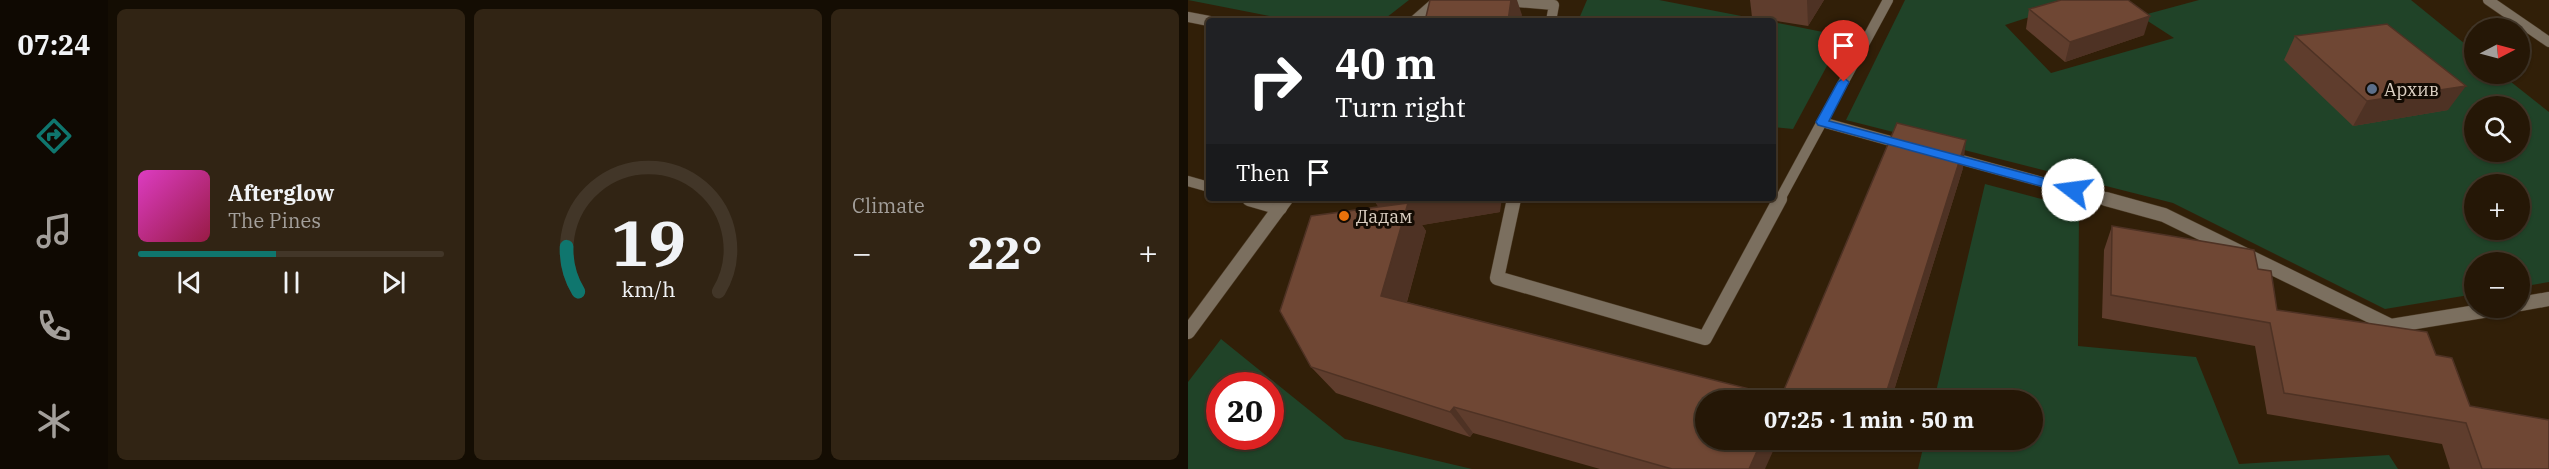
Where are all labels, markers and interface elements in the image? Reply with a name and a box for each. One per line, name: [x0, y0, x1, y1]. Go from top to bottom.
north arrow: [2464, 18, 2530, 84]
map controls: [2464, 18, 2530, 318]
pin: [1818, 20, 1869, 82]
text: 07:24: [18, 27, 90, 62]
icon: arrive: [1827, 29, 1860, 62]
text: 40 m: [1335, 36, 1436, 91]
icon: right: [1236, 42, 1314, 120]
place label: Архив: [2384, 78, 2439, 101]
marker: Архив: [2365, 82, 2379, 96]
text: Turn right: [1335, 89, 1466, 124]
button: search: [2464, 96, 2530, 162]
icon: directions: [33, 115, 75, 157]
icon: arrive: [1302, 156, 1335, 189]
text: Then: [1236, 158, 1290, 187]
position arrow: [2041, 158, 2105, 222]
button: +: [2464, 174, 2530, 240]
text: Afterglow: [228, 178, 335, 207]
text: Climate: [852, 192, 925, 219]
text: 19: [611, 202, 685, 283]
place label: Дадам: [1356, 205, 1413, 228]
text: The Pines: [228, 207, 321, 234]
marker: Дадам: [1337, 209, 1351, 223]
icon: music: [33, 210, 75, 252]
text: 22°: [967, 223, 1043, 281]
text: −: [852, 231, 872, 274]
text: +: [1138, 231, 1158, 274]
button: −: [2464, 252, 2530, 318]
icon: previous: [173, 266, 206, 299]
icon: pause: [275, 266, 308, 299]
icon: next: [377, 266, 410, 299]
text: km/h: [621, 275, 675, 303]
icon: phone: [33, 305, 75, 347]
speed limit sign: 20: [1206, 372, 1284, 450]
icon: climate: [33, 400, 75, 442]
text: 07:25 · 1 min · 50 m: [1764, 405, 1974, 434]

